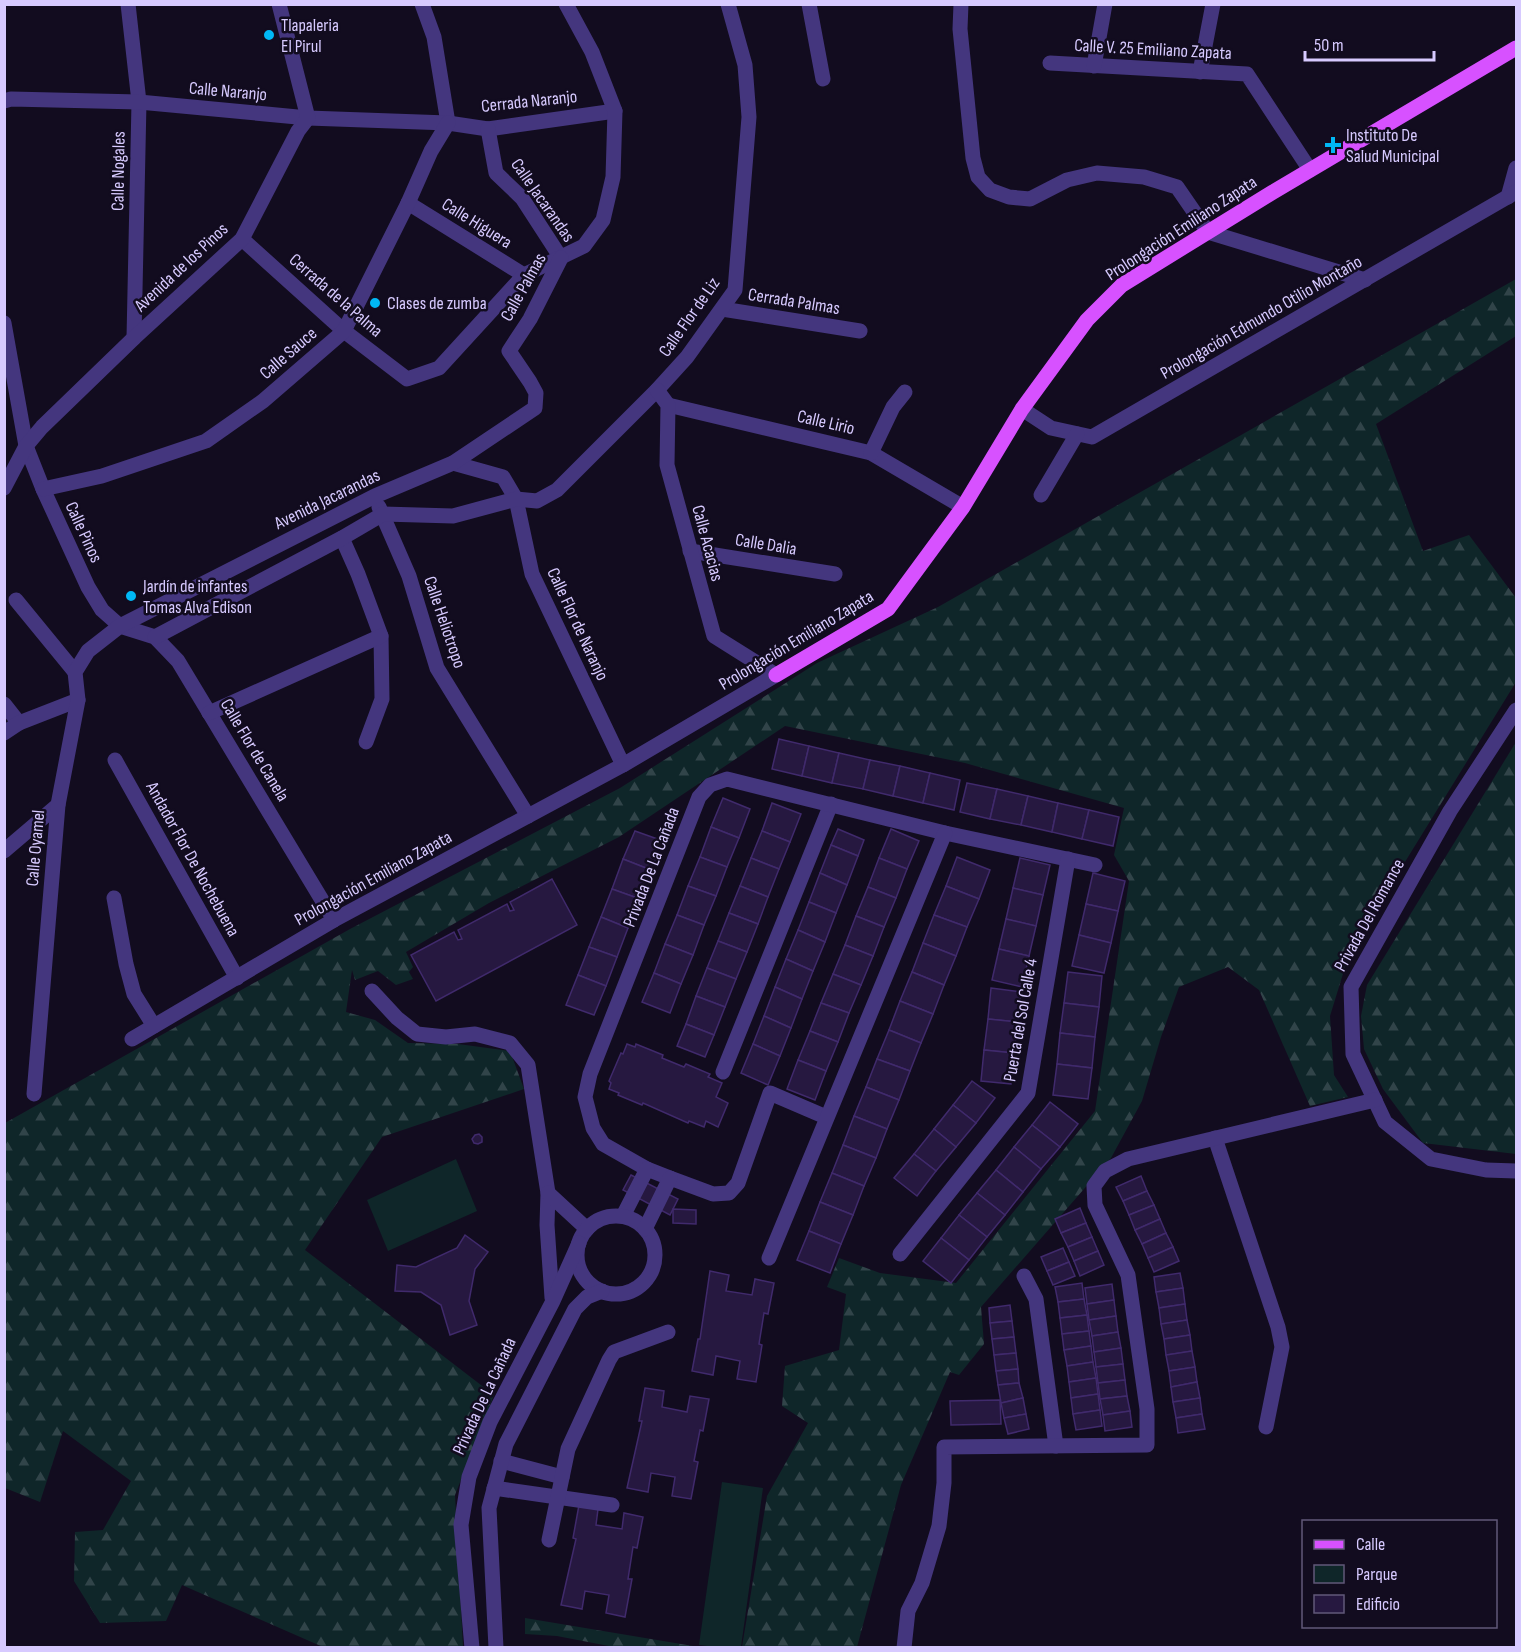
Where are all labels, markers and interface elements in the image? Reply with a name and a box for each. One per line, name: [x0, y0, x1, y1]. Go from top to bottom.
place label: Tlapaleria El Pirul: [281, 15, 339, 57]
scale bar: [1305, 24, 1434, 62]
marker: Tlapaleria El Pirul: [262, 28, 276, 42]
street label: Calle V. 25 Emiliano Zapata: [1074, 35, 1232, 64]
text: 50 m: [1314, 35, 1344, 56]
street label: Calle Naranjo: [188, 78, 268, 105]
street label: Cerrada Naranjo: [480, 86, 578, 117]
place label: Instituto De Salud Municipal: [1346, 125, 1439, 167]
street label: Calle Nogales: [107, 131, 130, 211]
marker: Instituto De Salud Municipal: [1324, 136, 1342, 154]
street label: Calle Jacarandas: [506, 155, 579, 246]
street label: Prolongación Emiliano Zapata: [1102, 172, 1261, 285]
street label: Calle Higuera: [438, 194, 516, 253]
street label: Avenida de los Pinos: [129, 219, 232, 317]
street label: Cerrada de la Palma: [285, 249, 387, 342]
street label: Calle Palmas: [496, 249, 551, 325]
street label: Prolongación Edmundo Otilio Montaño: [1157, 251, 1366, 384]
street label: Calle Flor de Liz: [654, 273, 725, 361]
street label: Cerrada Palmas: [747, 284, 841, 319]
place label: Clases de zumba: [387, 293, 487, 314]
marker: Clases de zumba: [368, 296, 382, 310]
street label: Calle Sauce: [256, 323, 321, 384]
street label: Calle Lirio: [795, 406, 857, 439]
street label: Avenida Jacarandas: [270, 465, 383, 534]
street label: Calle Pinos: [60, 498, 107, 566]
street label: Calle Acacias: [687, 503, 728, 583]
street label: Calle Dalia: [734, 529, 798, 560]
street label: Calle Flor de Naranjo: [542, 565, 613, 684]
street label: Calle Heliotropo: [419, 573, 470, 671]
place label: Jardín de infantes Tomas Alva Edison: [142, 576, 252, 618]
street label: Prolongación Emiliano Zapata: [715, 586, 877, 695]
marker: Jardín de infantes Tomas Alva Edison: [124, 589, 138, 603]
street label: Calle Flor de Canela: [216, 695, 293, 805]
street label: Andador Flor De Nochebuena: [141, 777, 244, 940]
street label: Privada De La Cañada: [619, 804, 684, 930]
street label: Calle Oyamel: [22, 809, 49, 887]
street label: Prolongación Emiliano Zapata: [291, 827, 455, 930]
street label: Privada Del Romance: [1330, 855, 1409, 975]
street label: Puerta del Sol Calle 4: [999, 956, 1042, 1083]
street label: Privada De La Cañada: [448, 1334, 521, 1458]
legend: [1302, 1520, 1497, 1628]
text: Calle: [1356, 1534, 1385, 1555]
text: Parque: [1356, 1564, 1397, 1585]
text: Edificio: [1356, 1594, 1400, 1615]

